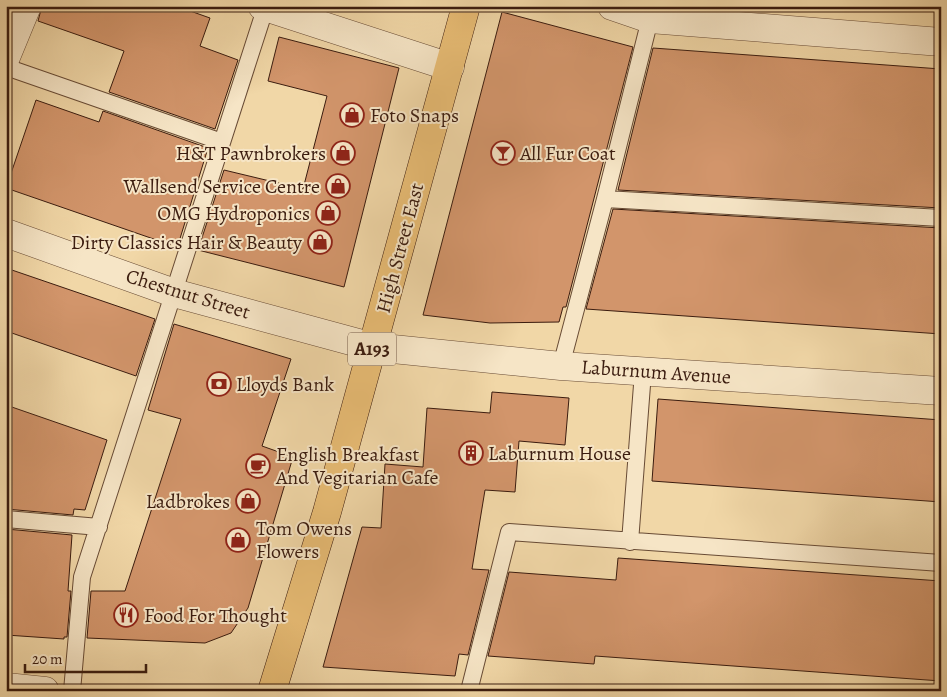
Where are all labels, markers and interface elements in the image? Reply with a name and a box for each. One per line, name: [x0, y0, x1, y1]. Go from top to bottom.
shop icon: Foto Snaps: [339, 102, 365, 128]
place label: Foto Snaps: [370, 102, 459, 129]
place label: H&T Pawnbrokers: [176, 140, 326, 167]
shop icon: H&T Pawnbrokers: [330, 140, 356, 166]
bar icon: All Fur Coat: [490, 140, 516, 166]
place label: All Fur Coat: [519, 140, 616, 167]
place label: Wallsend Service Centre: [122, 173, 320, 200]
shop icon: Wallsend Service Centre: [325, 173, 351, 199]
street label: High Street East: [370, 180, 430, 316]
place label: OMG Hydroponics: [157, 200, 310, 227]
shop icon: OMG Hydroponics: [315, 200, 341, 226]
place label: Dirty Classics Hair & Beauty: [71, 229, 303, 256]
shop icon: Dirty Classics Hair & Beauty: [307, 229, 333, 255]
street label: Chestnut Street: [123, 262, 254, 326]
road number: A193: [348, 332, 396, 366]
street label: Laburnum Avenue: [580, 353, 732, 391]
bank icon: Lloyds Bank: [206, 371, 232, 397]
place label: Lloyds Bank: [236, 371, 334, 398]
building icon: Laburnum House: [458, 440, 484, 466]
place label: Laburnum House: [488, 440, 631, 467]
place label: English Breakfast And Vegitarian Cafe: [275, 441, 439, 491]
cafe icon: English Breakfast And Vegitarian Cafe: [245, 453, 271, 479]
place label: Ladbrokes: [146, 488, 230, 515]
shop icon: Ladbrokes: [235, 488, 261, 514]
place label: Tom Owens Flowers: [256, 515, 352, 565]
shop icon: Tom Owens Flowers: [225, 527, 251, 553]
restaurant icon: Food For Thought: [113, 602, 139, 628]
place label: Food For Thought: [144, 602, 287, 629]
scale bar: [25, 642, 146, 674]
text: 20 m: [32, 649, 63, 669]

